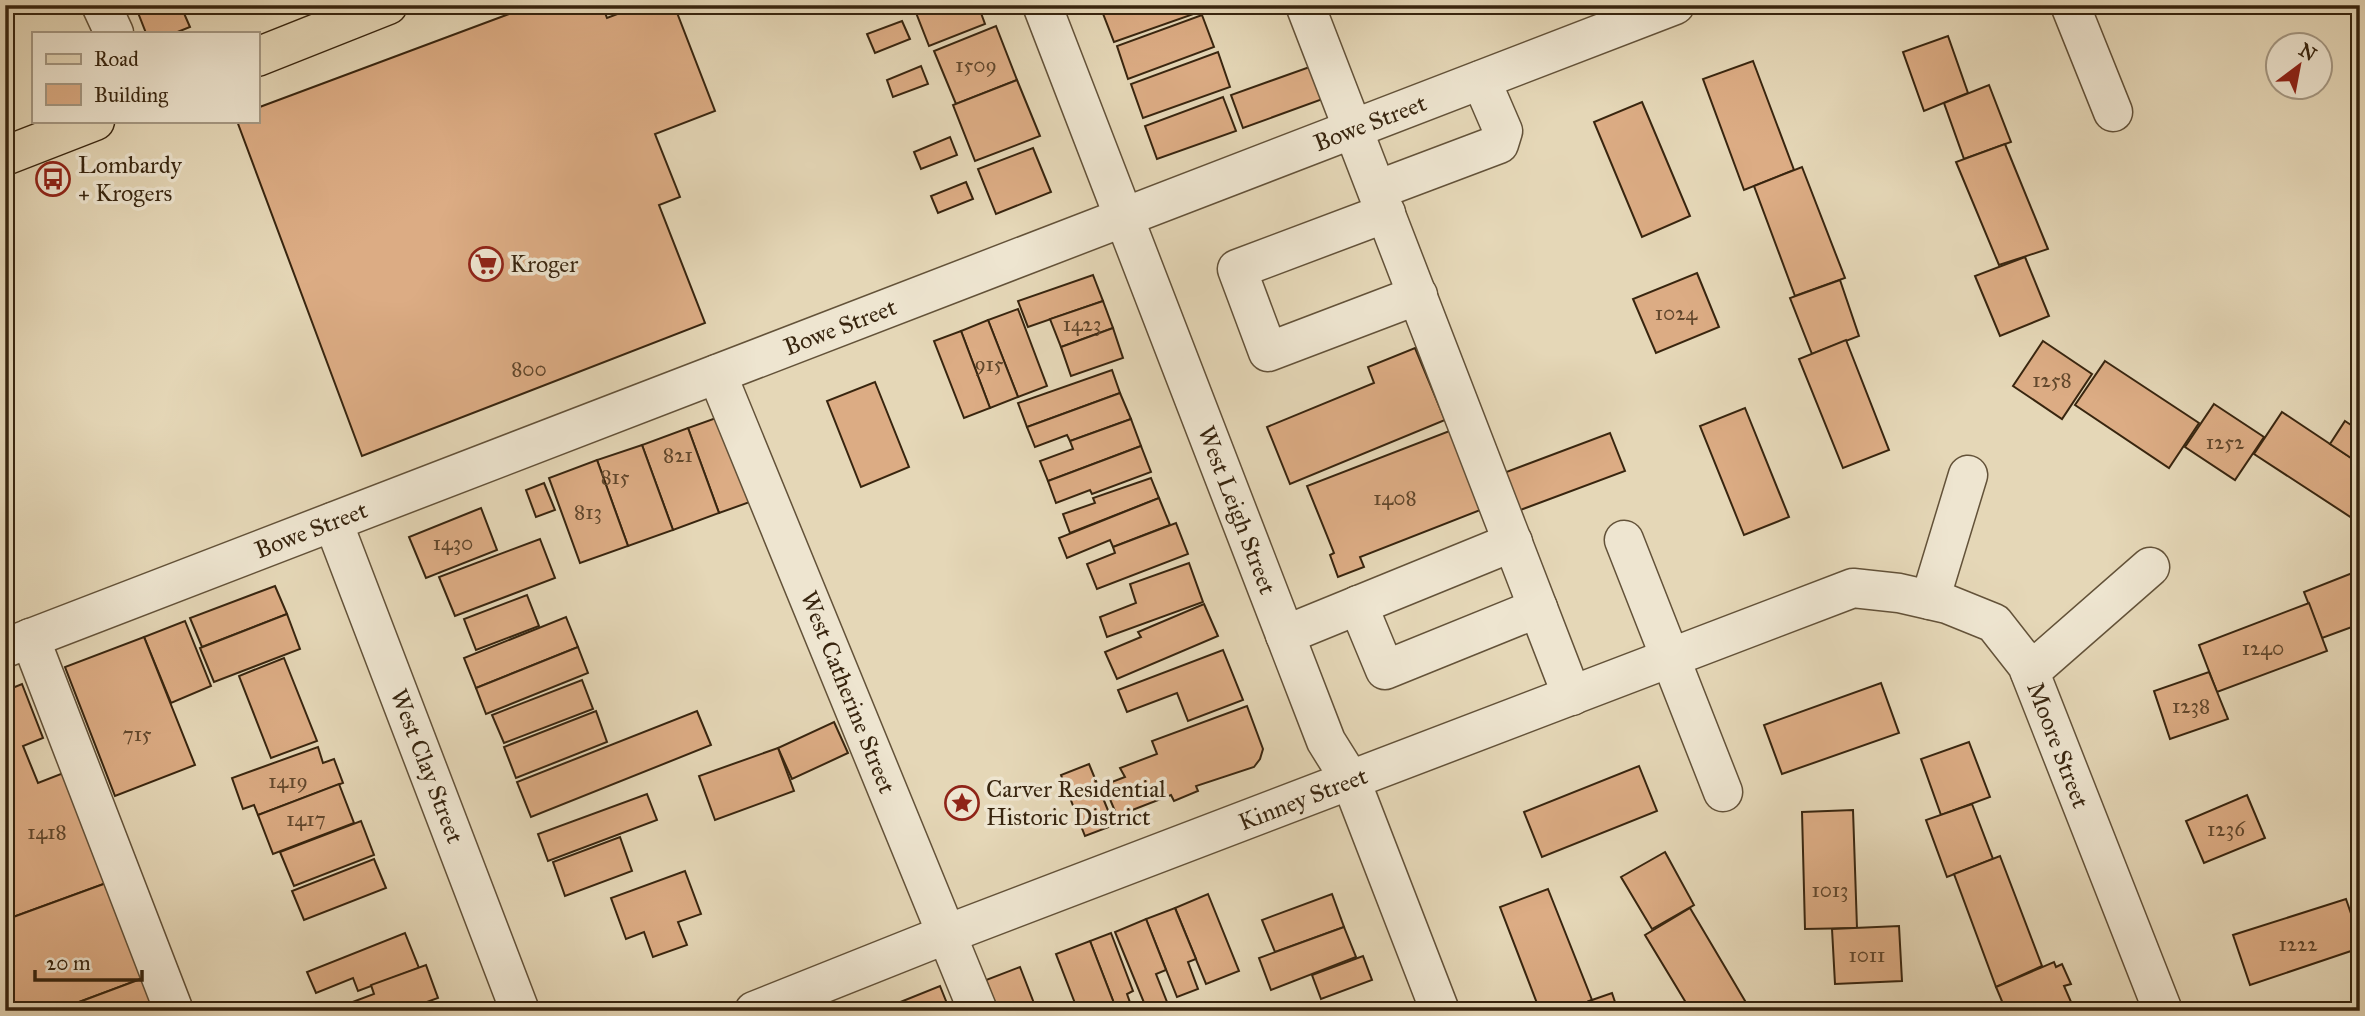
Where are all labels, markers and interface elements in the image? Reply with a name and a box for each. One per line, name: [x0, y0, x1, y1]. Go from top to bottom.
legend: [32, 32, 259, 122]
north arrow: [2264, 32, 2334, 102]
text: N: [2295, 38, 2321, 66]
text: Road: [94, 46, 139, 72]
house number: 1509: [955, 52, 997, 78]
text: Building: [94, 82, 168, 108]
street label: Bowe Street: [1309, 88, 1431, 158]
place label: Lombardy + Krogers: [78, 150, 183, 208]
bus stop icon: Lombardy + Krogers: [34, 160, 72, 198]
supermarket icon: Kroger: [467, 245, 505, 283]
place label: Kroger: [510, 249, 578, 279]
street label: Bowe Street: [779, 292, 901, 362]
house number: 1024: [1655, 300, 1699, 326]
house number: 1423: [1063, 311, 1101, 337]
house number: 915: [974, 351, 1004, 377]
house number: 800: [511, 356, 547, 382]
house number: 1258: [2032, 367, 2072, 393]
street label: West Leigh Street: [1191, 422, 1283, 599]
house number: 1252: [2206, 429, 2245, 455]
house number: 821: [663, 442, 693, 468]
house number: 815: [600, 464, 630, 490]
house number: 1408: [1373, 485, 1417, 511]
street label: Bowe Street: [250, 495, 372, 565]
house number: 813: [574, 499, 602, 525]
house number: 1430: [433, 530, 473, 556]
street label: West Catherine Street: [794, 586, 903, 798]
house number: 1240: [2242, 635, 2284, 661]
street label: Moore Street: [2020, 678, 2096, 813]
street label: West Clay Street: [384, 685, 470, 848]
house number: 1238: [2172, 693, 2210, 719]
house number: 715: [122, 721, 152, 747]
street label: Kinney Street: [1234, 761, 1372, 837]
house number: 1419: [268, 768, 308, 794]
place label: Carver Residential Historic District: [986, 774, 1166, 832]
place icon: Carver Residential Historic District: [943, 784, 981, 822]
house number: 1417: [286, 806, 326, 832]
house number: 1236: [2207, 816, 2246, 842]
house number: 1418: [27, 819, 67, 845]
house number: 1013: [1812, 877, 1848, 903]
house number: 1222: [2278, 931, 2318, 957]
scale bar: [35, 939, 142, 983]
house number: 1011: [1849, 942, 1885, 968]
text: 20 m: [46, 950, 91, 976]

